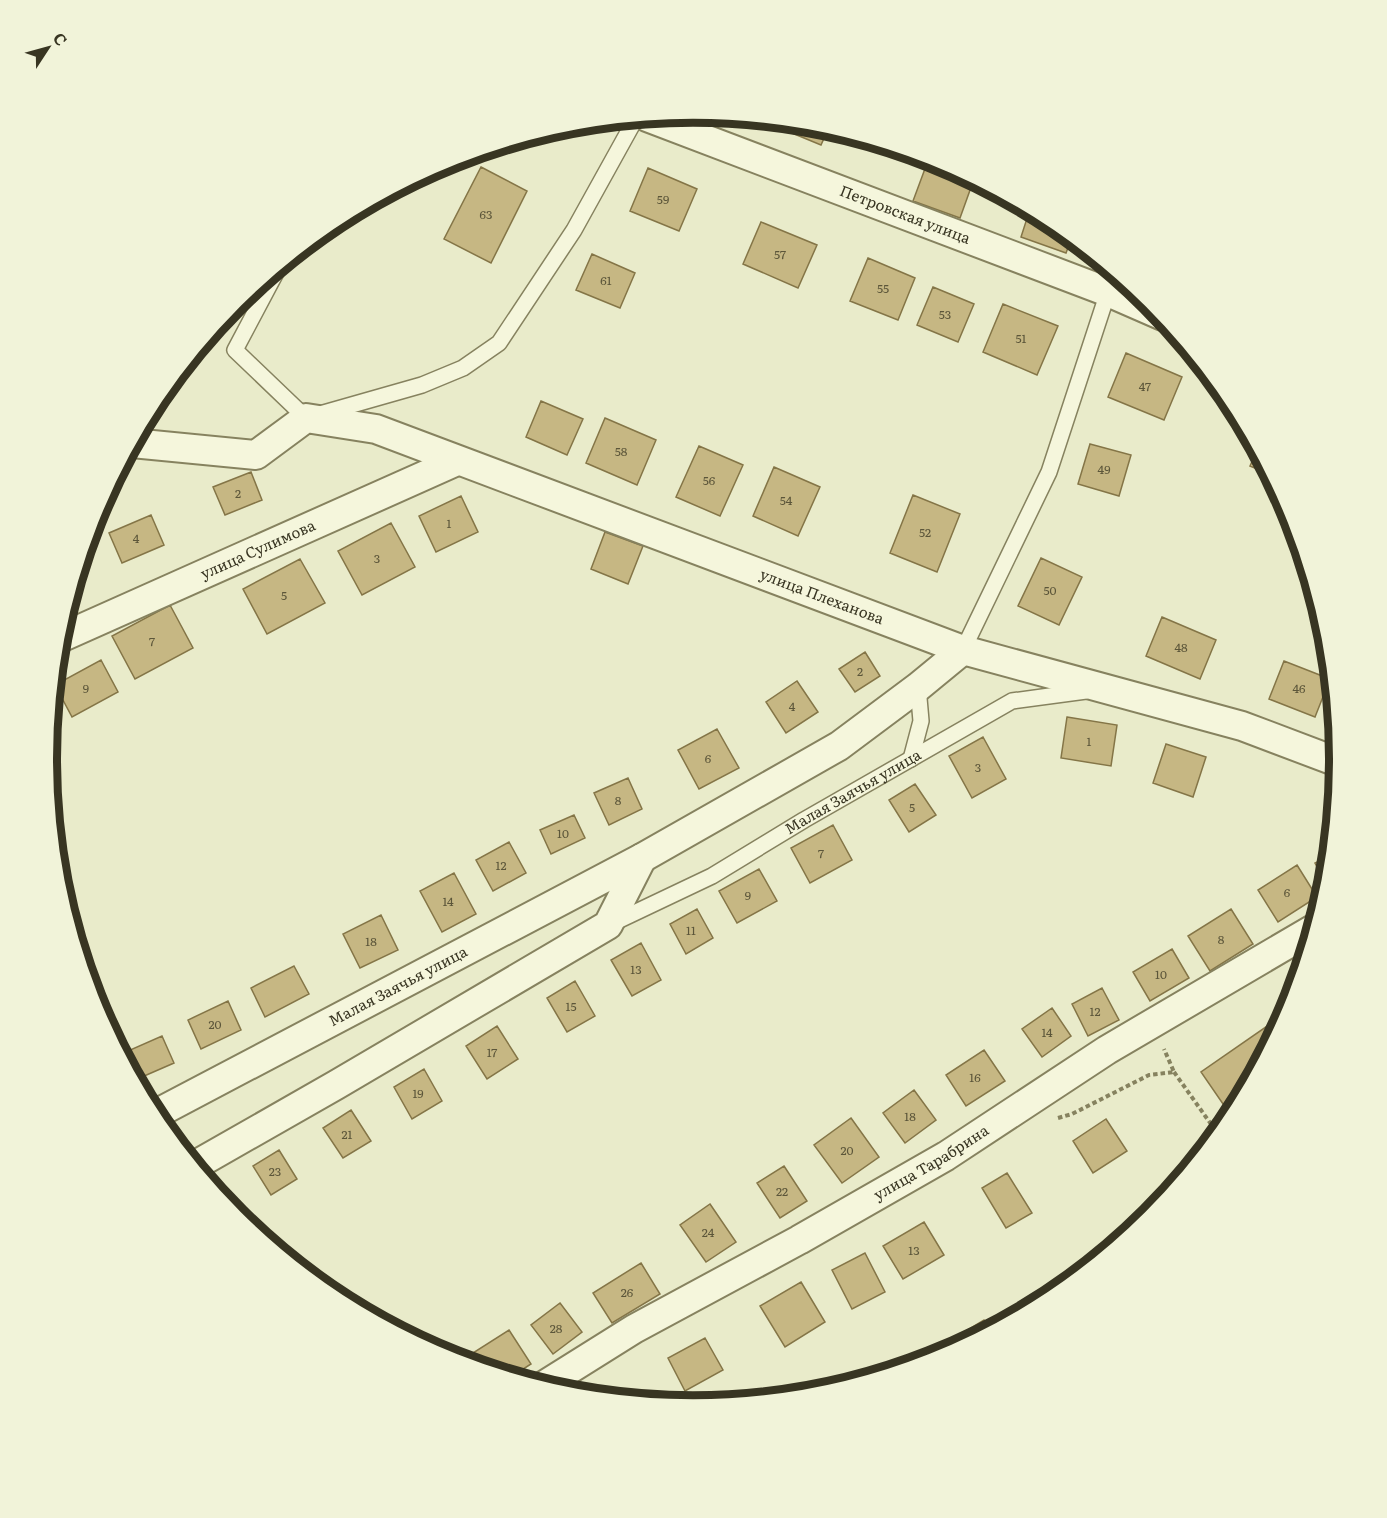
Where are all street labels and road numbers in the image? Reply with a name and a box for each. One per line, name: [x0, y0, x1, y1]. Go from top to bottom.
street label: Петровская улица: [837, 178, 975, 249]
street label: улица Сулимова: [196, 512, 319, 584]
street label: улица Плеханова: [757, 562, 889, 630]
street label: Малая Заячья улица: [780, 742, 926, 839]
street label: Малая Заячья улица: [324, 939, 472, 1031]
street label: улица Тарабрина: [869, 1118, 993, 1205]

